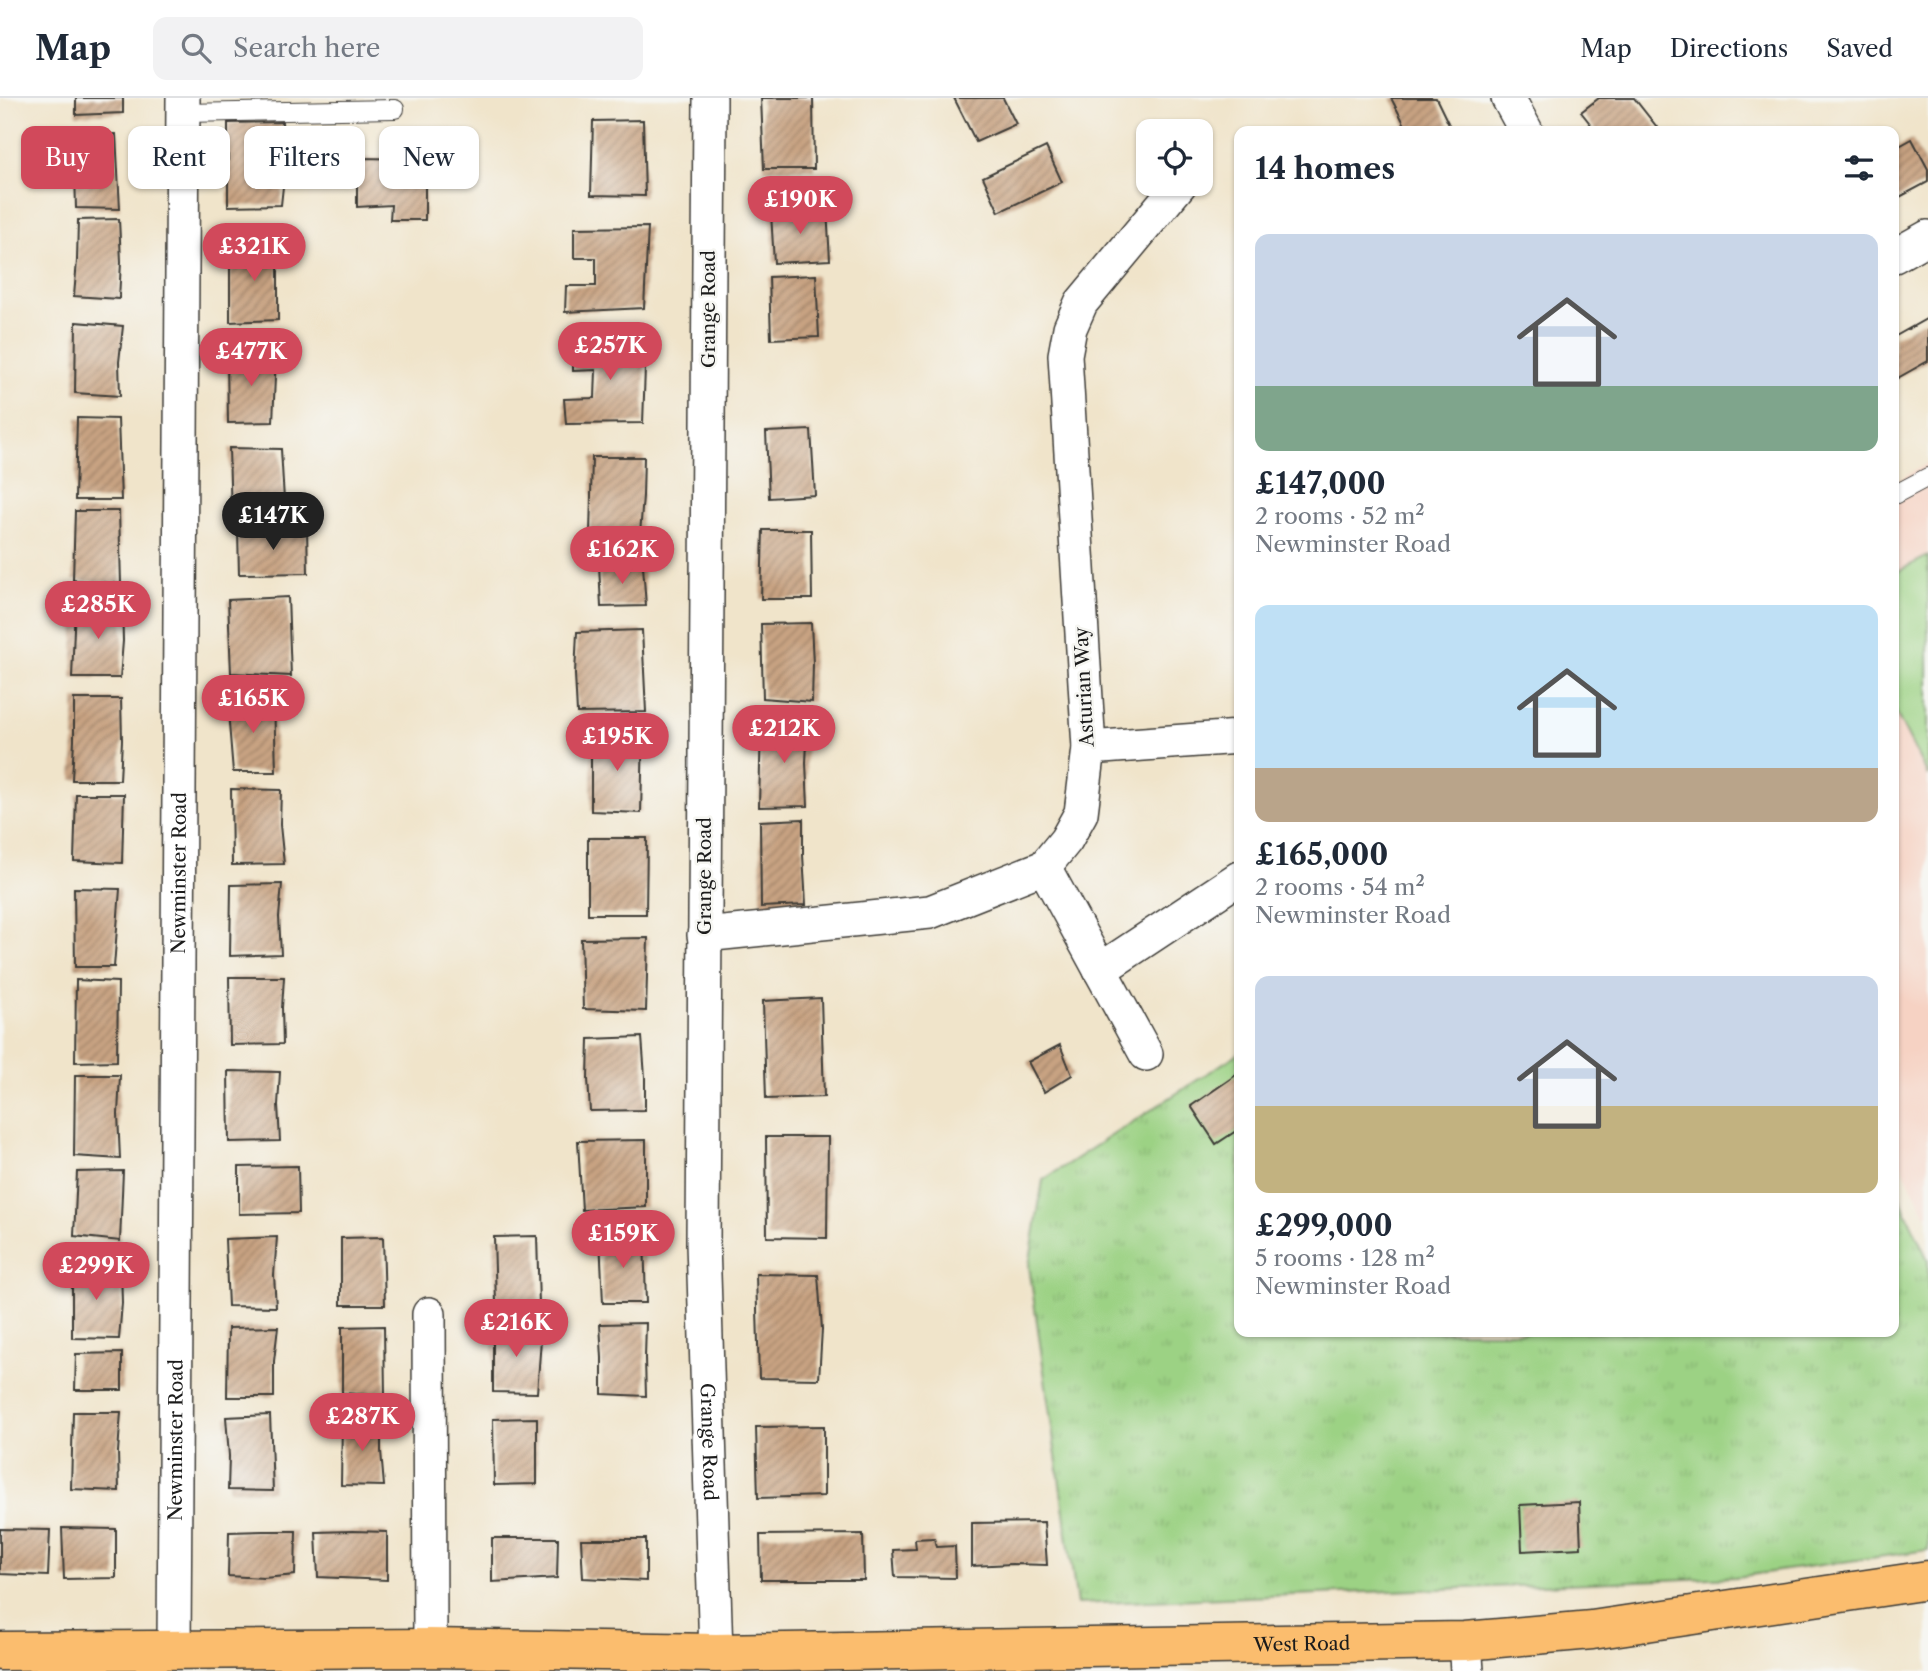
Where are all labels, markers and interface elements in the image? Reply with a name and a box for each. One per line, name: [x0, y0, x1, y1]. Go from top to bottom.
search box: [153, 17, 643, 80]
text: Map: [35, 28, 111, 69]
icon: search: [177, 29, 215, 67]
text: Search here: [233, 32, 380, 64]
text: Map: [1580, 34, 1632, 63]
text: Directions: [1670, 34, 1788, 63]
text: Saved: [1826, 34, 1893, 63]
map controls: [1136, 119, 1213, 196]
button: locate: [1136, 119, 1213, 196]
chip: Buy: [21, 126, 114, 189]
chip: Rent: [128, 126, 230, 189]
chip: Filters: [244, 126, 365, 189]
chip: New: [379, 126, 479, 189]
icon: filters: [1840, 149, 1878, 187]
text: 14 homes: [1255, 150, 1395, 187]
pin: £190K: [751, 176, 849, 236]
text: £190K: [764, 185, 836, 213]
pin: £321K: [205, 223, 303, 283]
text: £321K: [219, 232, 289, 260]
street label: Grange Road: [697, 250, 720, 368]
icon: home: [1504, 279, 1630, 405]
pin: £257K: [561, 322, 659, 382]
pin: £477K: [202, 328, 300, 388]
text: £257K: [574, 331, 646, 359]
text: £477K: [215, 337, 287, 365]
text: £147,000: [1255, 465, 1386, 502]
pin: £147K: [224, 492, 322, 552]
text: £147K: [238, 501, 308, 529]
text: 2 rooms · 52 m²: [1255, 502, 1425, 530]
pin: £162K: [573, 526, 671, 586]
text: Newminster Road: [1255, 530, 1451, 558]
text: £162K: [586, 535, 658, 563]
pin: £285K: [49, 582, 147, 641]
text: £285K: [61, 590, 135, 618]
street label: Asturian Way: [1069, 626, 1099, 748]
icon: home: [1504, 650, 1630, 776]
pin: £165K: [204, 676, 302, 735]
text: £165K: [218, 684, 288, 712]
pin: £212K: [735, 706, 833, 765]
pin: £195K: [568, 714, 666, 773]
text: £212K: [748, 714, 820, 742]
text: £195K: [582, 722, 652, 750]
street label: Newminster Road: [167, 792, 190, 954]
street label: Grange Road: [693, 817, 716, 935]
text: £165,000: [1255, 836, 1388, 873]
text: 2 rooms · 54 m²: [1255, 873, 1425, 901]
text: Newminster Road: [1255, 901, 1451, 929]
icon: home: [1504, 1021, 1630, 1147]
text: £299,000: [1255, 1207, 1393, 1244]
pin: £159K: [574, 1210, 672, 1270]
text: £159K: [588, 1219, 658, 1247]
pin: £299K: [47, 1242, 145, 1302]
text: 5 rooms · 128 m²: [1255, 1244, 1435, 1272]
text: £299K: [59, 1251, 133, 1279]
text: Newminster Road: [1255, 1272, 1451, 1300]
pin: £216K: [467, 1300, 565, 1359]
text: £216K: [480, 1308, 552, 1336]
street label: Newminster Road: [163, 1359, 187, 1521]
street label: Grange Road: [696, 1383, 723, 1502]
pin: £287K: [313, 1394, 411, 1453]
text: £287K: [325, 1402, 399, 1430]
street label: West Road: [1252, 1631, 1351, 1656]

